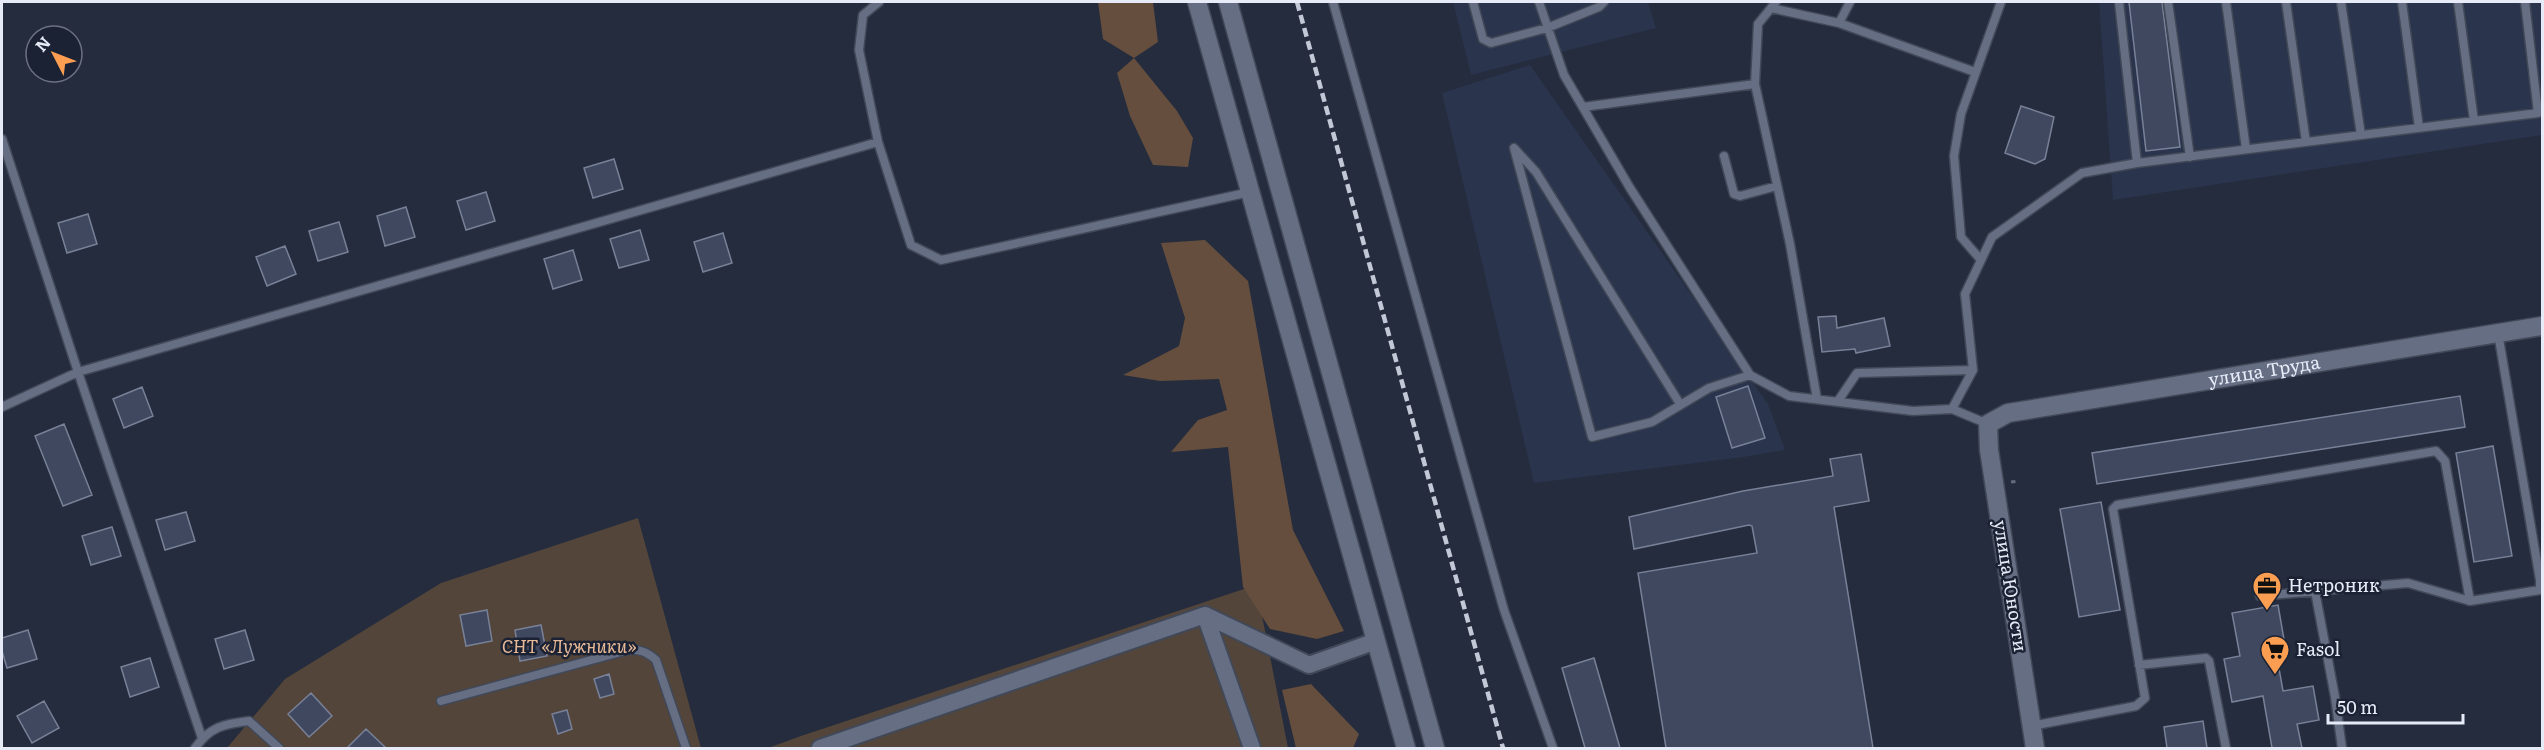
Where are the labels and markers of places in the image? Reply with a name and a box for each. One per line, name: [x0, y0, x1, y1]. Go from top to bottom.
office icon: Нетроник: [2251, 570, 2283, 612]
place label: Нетроник: [2288, 571, 2380, 598]
supermarket icon: Fasol: [2259, 634, 2291, 676]
place label: Fasol: [2296, 635, 2340, 662]

